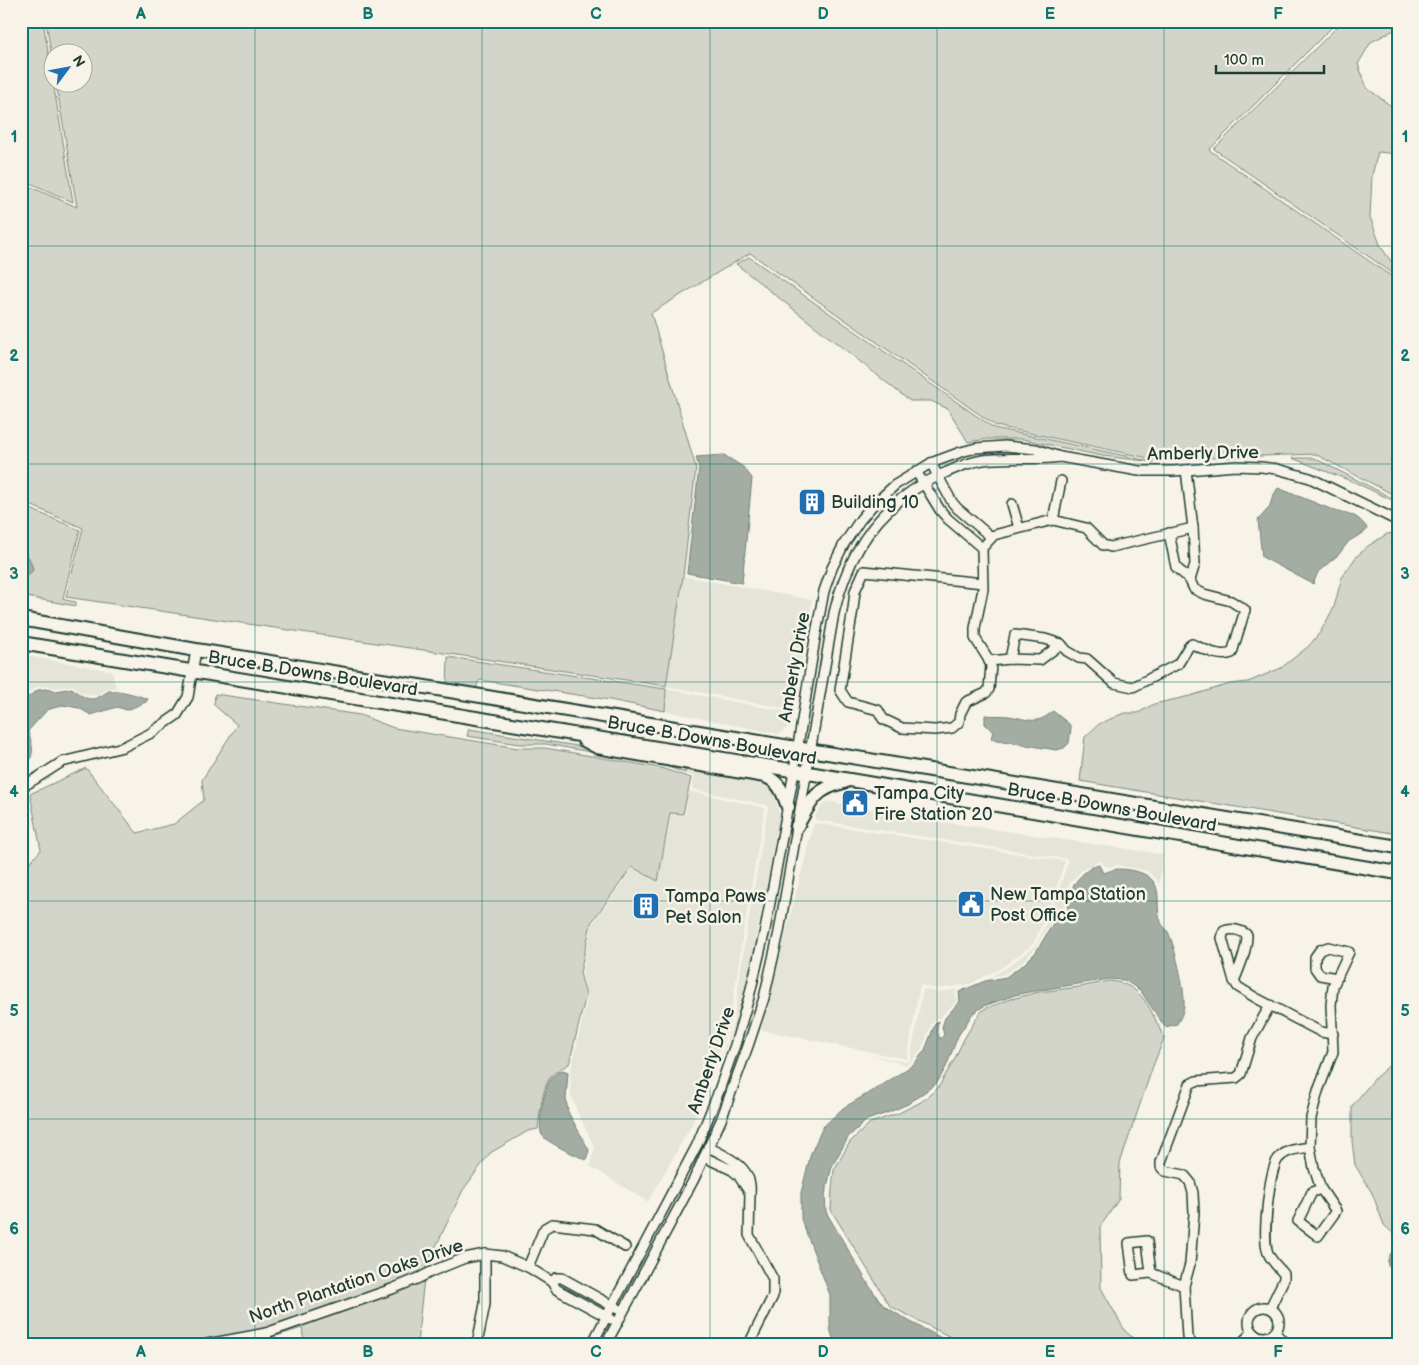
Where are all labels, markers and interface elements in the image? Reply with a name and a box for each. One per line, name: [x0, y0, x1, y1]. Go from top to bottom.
text: A: [135, 5, 146, 24]
text: B: [362, 5, 374, 24]
text: C: [590, 5, 602, 24]
text: D: [817, 5, 829, 24]
text: E: [1045, 5, 1055, 24]
text: F: [1273, 5, 1283, 24]
north arrow: [42, 42, 92, 92]
scale bar: [1216, 42, 1324, 74]
text: 100 m: [1224, 51, 1264, 70]
text: N: [69, 52, 89, 70]
text: 1: [11, 128, 17, 147]
text: 1: [1402, 128, 1408, 147]
text: 2: [9, 347, 19, 366]
text: 2: [1400, 347, 1410, 366]
street label: Amberly Drive: [1147, 442, 1259, 465]
building icon: Building 10: [797, 487, 827, 517]
place label: Building 10: [831, 492, 919, 513]
text: 3: [9, 565, 19, 584]
text: 3: [1400, 565, 1410, 584]
street label: Amberly Drive: [774, 610, 815, 724]
street label: Bruce B Downs Boulevard: [207, 647, 419, 700]
street label: Bruce B Downs Boulevard: [606, 712, 818, 769]
street label: Bruce B Downs Boulevard: [1006, 779, 1218, 836]
text: 4: [9, 783, 19, 802]
place label: Tampa City Fire Station 20: [874, 783, 993, 825]
text: 4: [1400, 783, 1410, 802]
public building icon: Tampa City Fire Station 20: [840, 788, 870, 818]
place label: New Tampa Station Post Office: [990, 884, 1146, 926]
place label: Tampa Paws Pet Salon: [665, 886, 766, 928]
public building icon: New Tampa Station Post Office: [956, 889, 986, 919]
building icon: Tampa Paws Pet Salon: [631, 891, 661, 921]
text: 5: [9, 1002, 19, 1021]
text: 5: [1400, 1002, 1410, 1021]
street label: Amberly Drive: [683, 1004, 740, 1116]
text: 6: [9, 1220, 19, 1239]
text: 6: [1400, 1220, 1410, 1239]
street label: North Plantation Oaks Drive: [246, 1235, 466, 1328]
text: A: [135, 1343, 146, 1362]
text: B: [362, 1343, 374, 1362]
text: C: [590, 1343, 602, 1362]
text: D: [817, 1343, 829, 1362]
text: E: [1045, 1343, 1055, 1362]
text: F: [1273, 1343, 1283, 1362]

